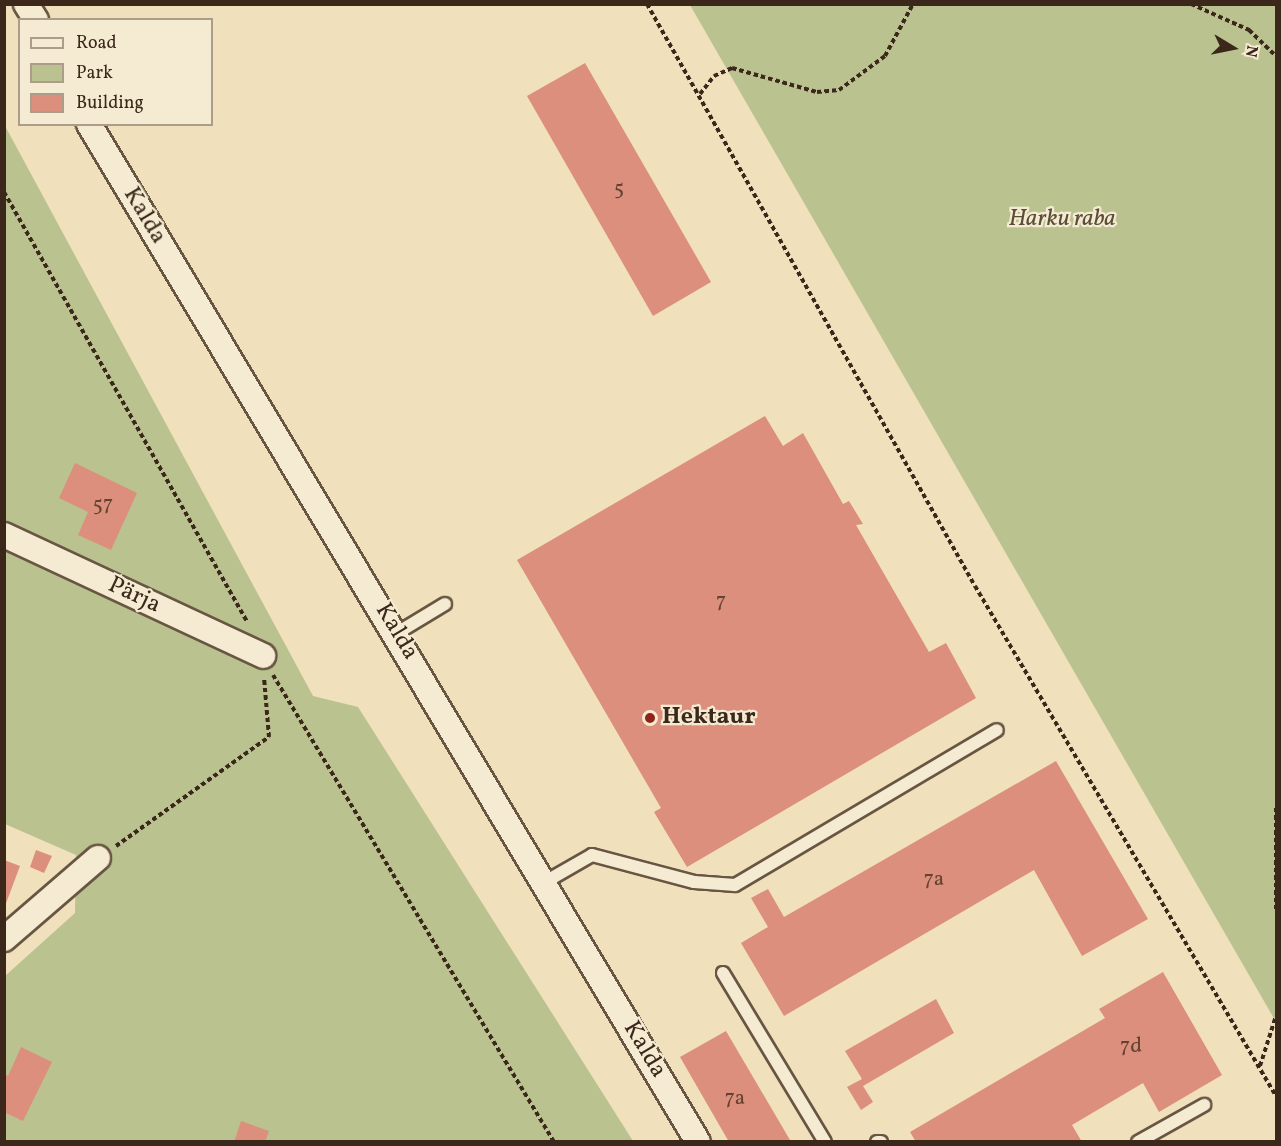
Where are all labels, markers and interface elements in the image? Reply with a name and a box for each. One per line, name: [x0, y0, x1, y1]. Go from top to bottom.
legend: [18, 18, 213, 126]
north arrow: [1203, 18, 1263, 78]
text: Road: [76, 31, 117, 56]
text: N: [1239, 43, 1263, 59]
text: Park: [76, 61, 113, 86]
text: Building: [76, 91, 144, 116]
house number: 5: [614, 176, 624, 202]
street label: Kalda: [116, 182, 172, 250]
park label: Harku raba: [1008, 206, 1116, 234]
house number: 57: [93, 492, 113, 518]
street label: Pärja: [103, 571, 165, 621]
house number: 7: [716, 589, 726, 615]
street label: Kalda: [368, 598, 424, 666]
place label: Hektaur: [662, 704, 756, 732]
marker: Hektaur: [643, 711, 657, 725]
house number: 7a: [924, 867, 944, 893]
street label: Kalda: [616, 1016, 672, 1084]
house number: 7d: [1120, 1034, 1142, 1060]
house number: 7a: [725, 1086, 745, 1112]

